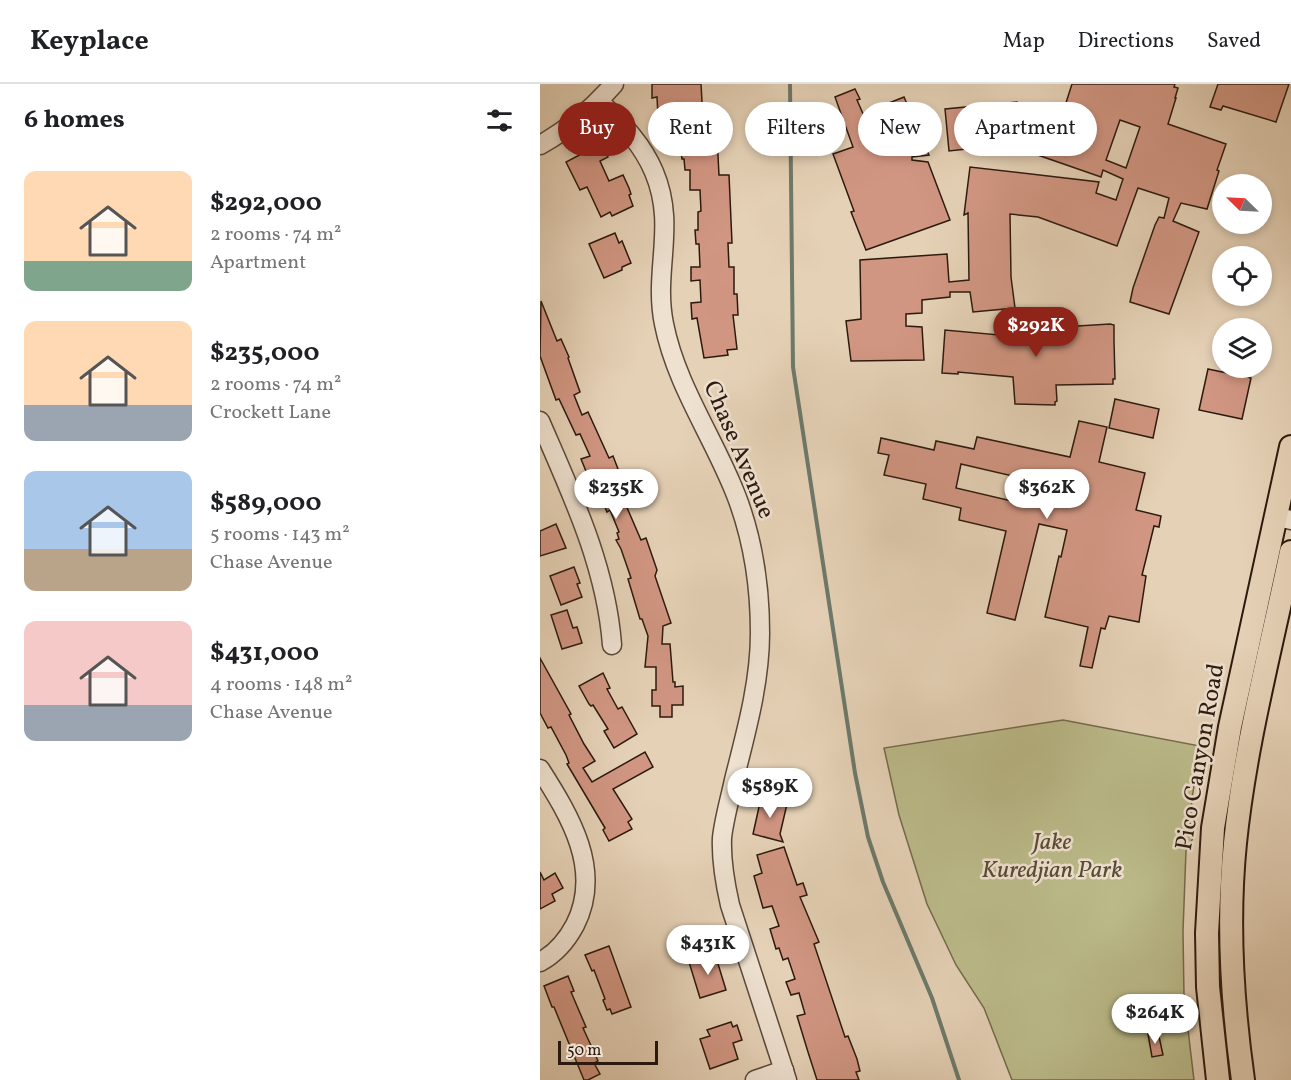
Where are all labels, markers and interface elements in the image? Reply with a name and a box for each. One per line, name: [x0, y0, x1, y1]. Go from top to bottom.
text: Keyplace: [30, 22, 149, 61]
text: Map: [1003, 27, 1045, 56]
text: Directions: [1078, 27, 1174, 56]
text: Saved: [1207, 27, 1261, 56]
text: 6 homes: [24, 102, 125, 138]
chip: Buy: [558, 102, 636, 156]
chip: Rent: [648, 102, 733, 156]
chip: Filters: [745, 102, 846, 156]
chip: New: [858, 102, 942, 156]
chip: Apartment: [954, 102, 1097, 156]
icon: filters: [483, 104, 516, 137]
north arrow: [1212, 174, 1272, 234]
map controls: [1212, 174, 1272, 378]
text: $292,000: [210, 185, 322, 221]
icon: home: [72, 195, 144, 267]
text: 2 rooms · 74 m²: [210, 221, 341, 249]
button: locate: [1212, 246, 1272, 306]
text: Apartment: [210, 249, 306, 277]
pin: $292K: [994, 307, 1078, 358]
text: $292K: [1007, 312, 1065, 340]
button: layers: [1212, 318, 1272, 378]
text: $235,000: [210, 335, 319, 371]
icon: home: [72, 345, 144, 417]
text: 2 rooms · 74 m²: [210, 371, 341, 399]
street label: Chase Avenue: [694, 376, 782, 524]
text: Crockett Lane: [210, 399, 331, 427]
pin: $235K: [574, 469, 658, 520]
pin: $362K: [1005, 469, 1089, 520]
text: $235K: [588, 474, 644, 502]
text: $362K: [1018, 474, 1076, 502]
text: $589,000: [210, 485, 322, 521]
icon: home: [72, 495, 144, 567]
text: 5 rooms · 143 m²: [210, 521, 350, 549]
text: Chase Avenue: [210, 549, 332, 577]
text: $431,000: [210, 635, 319, 671]
icon: home: [72, 645, 144, 717]
street label: Pico Canyon Road: [1168, 661, 1234, 853]
text: 4 rooms · 148 m²: [210, 671, 352, 699]
text: Chase Avenue: [210, 699, 332, 727]
pin: $589K: [728, 768, 812, 819]
text: $589K: [741, 773, 799, 801]
park label: Jake Kuredjian Park: [982, 826, 1122, 888]
pin: $431K: [666, 925, 750, 976]
text: $431K: [680, 930, 736, 958]
pin: $264K: [1113, 994, 1197, 1045]
text: $264K: [1126, 999, 1184, 1027]
scale bar: [558, 1038, 658, 1066]
text: 50 m: [567, 1040, 601, 1062]

